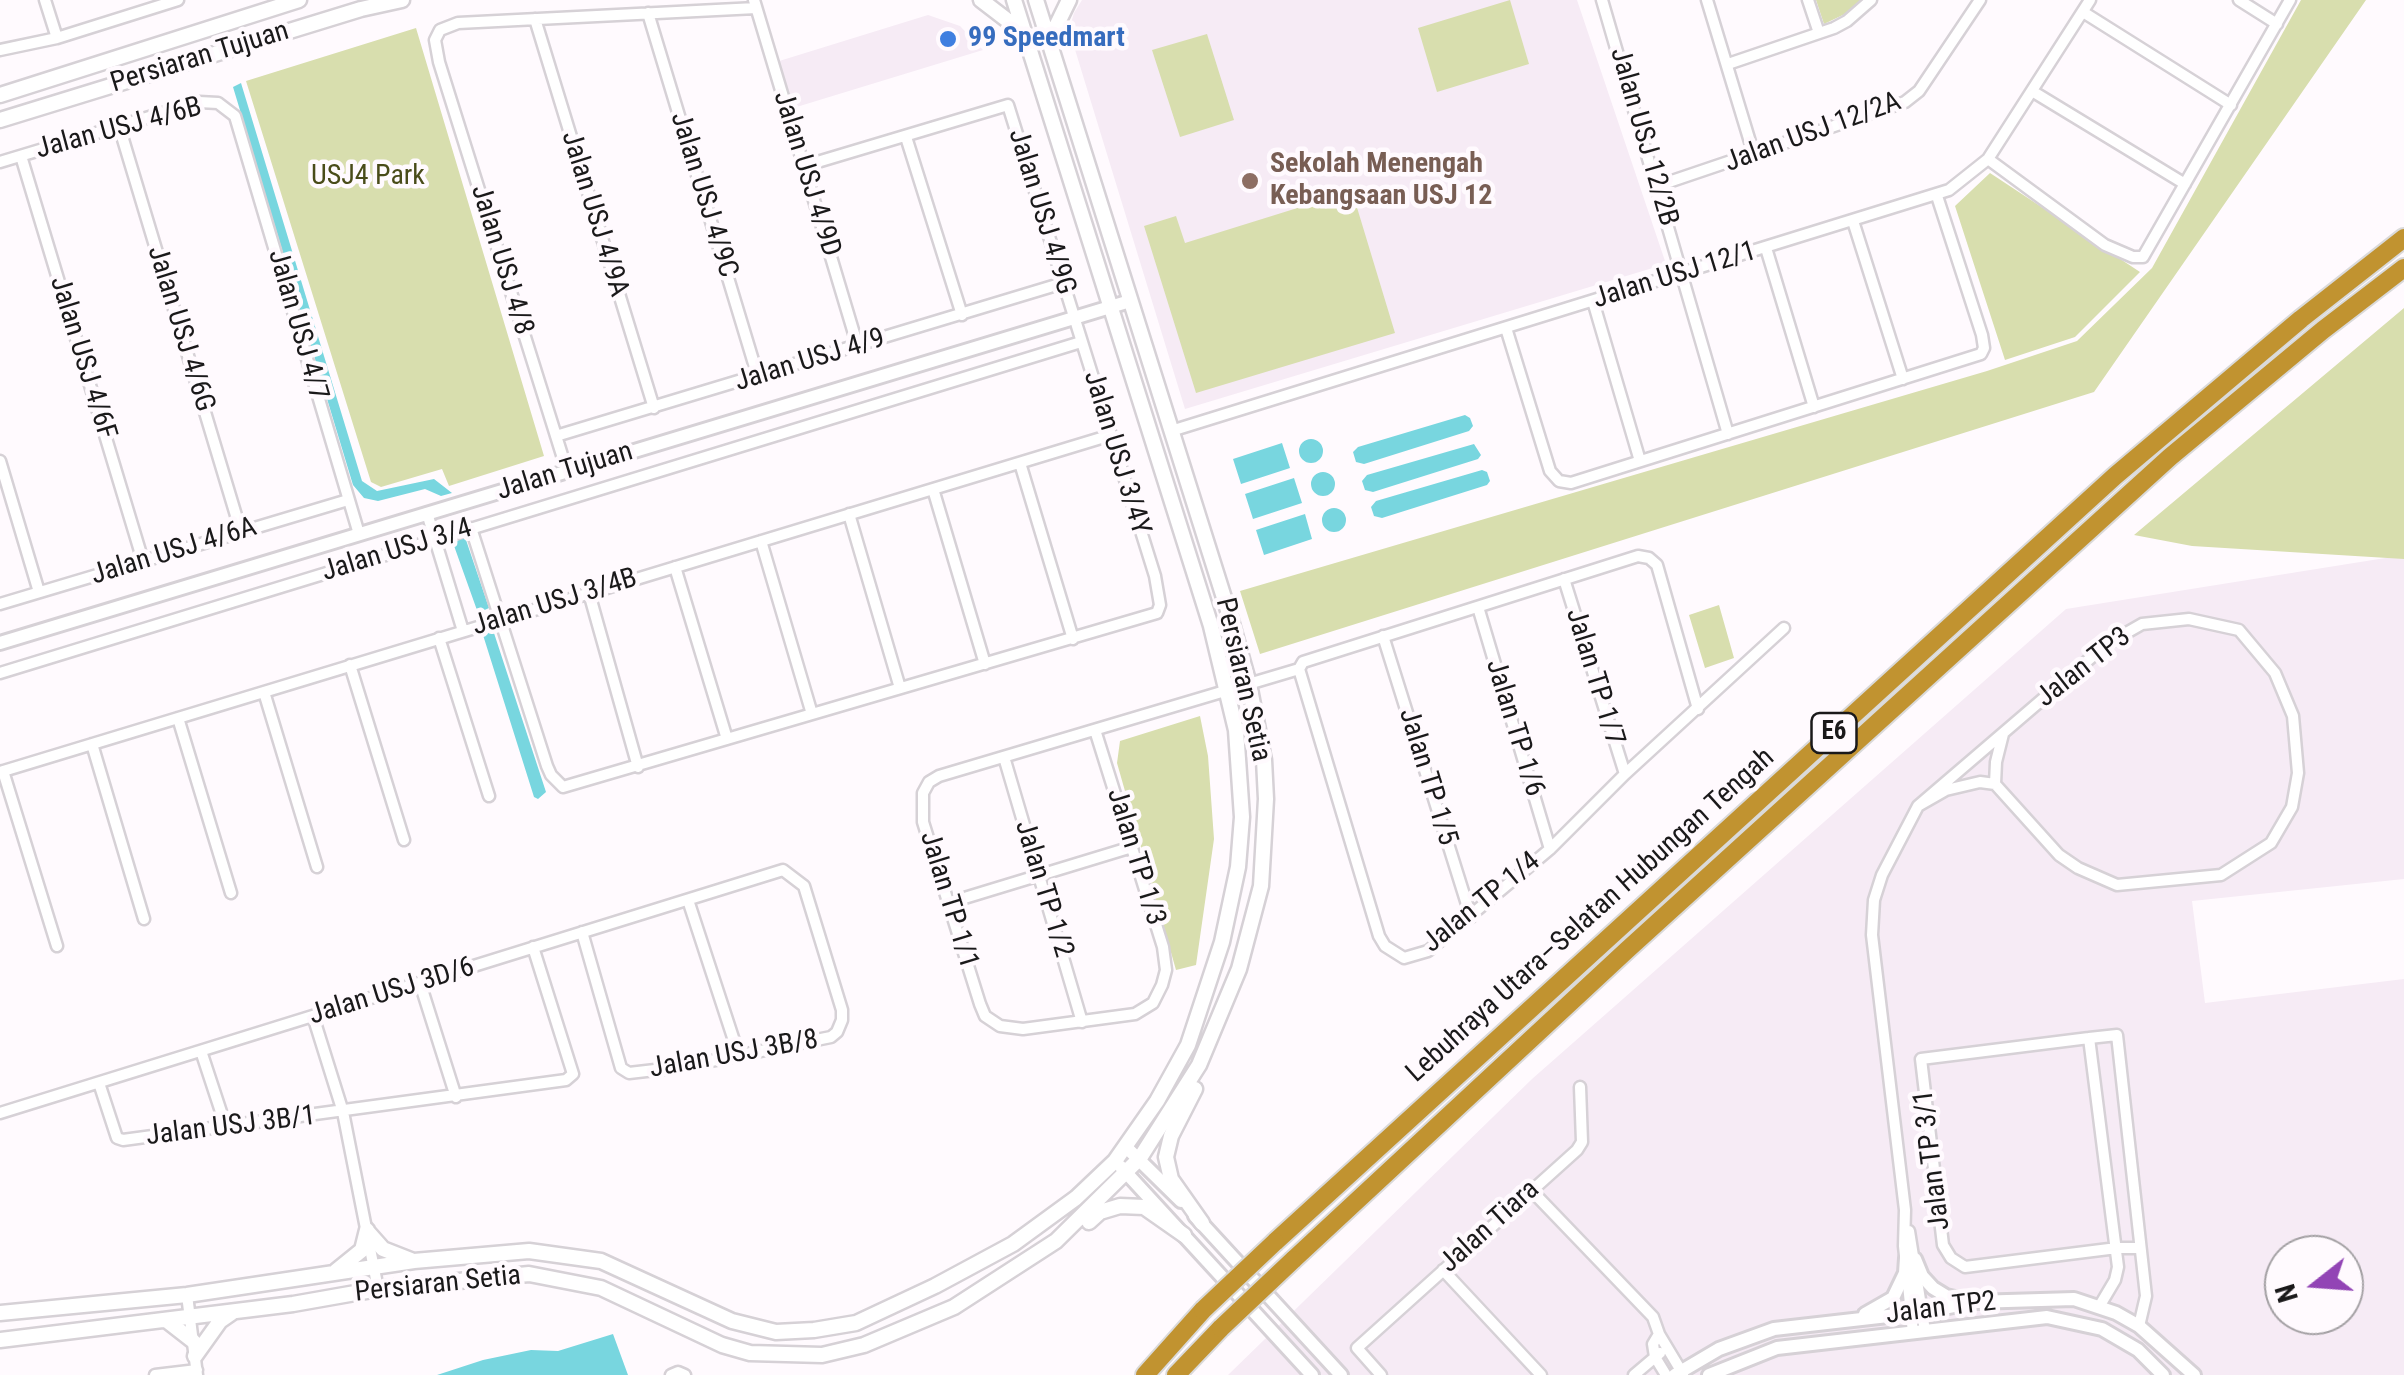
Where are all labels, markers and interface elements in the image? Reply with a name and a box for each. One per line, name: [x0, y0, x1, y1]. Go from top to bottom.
street label: Persiaran Tujuan: [107, 15, 293, 101]
place label: 99 Speedmart: [968, 22, 1125, 56]
marker: 99 Speedmart: [937, 28, 959, 50]
street label: Jalan USJ 12/2B: [1601, 44, 1685, 230]
street label: Jalan USJ 12/2A: [1720, 86, 1906, 180]
street label: Jalan USJ 4/9D: [765, 87, 847, 261]
street label: Jalan USJ 4/6B: [32, 91, 206, 167]
street label: Jalan USJ 4/9C: [662, 108, 744, 282]
street label: Jalan USJ 4/9G: [1000, 125, 1082, 299]
street label: Jalan USJ 4/9A: [553, 127, 635, 301]
place label: Sekolah Menengah Kebangsaan USJ 12: [1270, 148, 1492, 214]
park label: USJ4 Park: [311, 160, 425, 194]
marker: Sekolah Menengah Kebangsaan USJ 12: [1239, 170, 1261, 192]
street label: Jalan USJ 4/8: [462, 181, 540, 339]
street label: Jalan USJ 12/1: [1589, 235, 1761, 317]
street label: Jalan USJ 4/6G: [139, 242, 221, 416]
street label: Jalan USJ 4/7: [259, 246, 335, 404]
street label: Jalan USJ 4/6F: [41, 273, 123, 443]
street label: Jalan USJ 4/9: [731, 322, 889, 400]
street label: Jalan USJ 3/4Y: [1075, 367, 1157, 539]
street label: Jalan Tujuan: [493, 435, 637, 509]
street label: Jalan USJ 4/6A: [87, 511, 261, 593]
street label: Jalan USJ 3/4: [318, 512, 476, 590]
street label: Jalan USJ 3/4B: [469, 562, 641, 644]
street label: Persiaran Setia: [1207, 595, 1277, 765]
street label: Jalan TP 1/7: [1557, 605, 1631, 749]
street label: Jalan TP3: [2030, 621, 2138, 715]
street label: Jalan TP 1/6: [1477, 656, 1551, 800]
street label: Jalan TP 1/5: [1390, 705, 1464, 849]
road number: E6: [1812, 713, 1856, 753]
street label: Lebuhraya Utara–Selatan Hubungan Tengah: [1400, 742, 1782, 1090]
street label: Jalan TP 1/3: [1098, 785, 1172, 929]
street label: Jalan TP 1/2: [1006, 817, 1080, 961]
street label: Jalan TP 1/1: [911, 828, 985, 972]
street label: Jalan TP 1/4: [1417, 845, 1547, 961]
street label: Jalan USJ 3D/6: [305, 951, 479, 1033]
street label: Jalan USJ 3B/8: [647, 1024, 821, 1086]
street label: Jalan TP 3/1: [1908, 1088, 1958, 1232]
street label: Jalan USJ 3B/1: [144, 1100, 318, 1154]
street label: Jalan Tiara: [1433, 1174, 1547, 1280]
north arrow: [2264, 1235, 2364, 1335]
street label: Persiaran Setia: [353, 1260, 523, 1310]
text: N: [2268, 1280, 2305, 1306]
street label: Jalan TP2: [1884, 1286, 1998, 1332]

